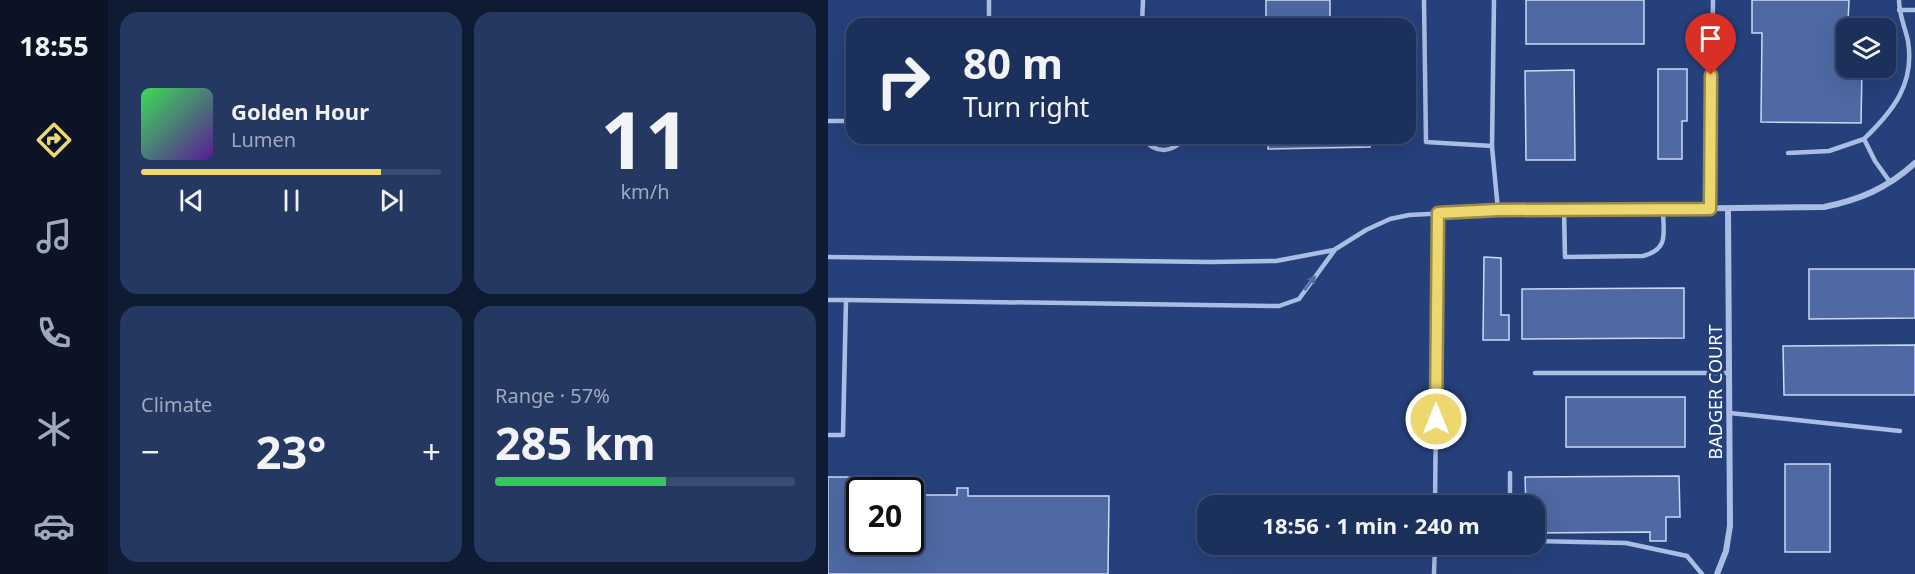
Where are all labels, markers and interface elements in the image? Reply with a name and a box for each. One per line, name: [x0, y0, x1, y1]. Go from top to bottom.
pin: [1685, 13, 1736, 75]
map controls: [1836, 18, 1896, 78]
button: layers: [1836, 18, 1896, 78]
icon: arrive: [1694, 22, 1727, 55]
text: 18:55: [19, 27, 89, 64]
text: 80 m: [963, 34, 1063, 91]
icon: right: [864, 42, 942, 120]
text: 11: [600, 86, 690, 192]
text: Turn right: [963, 88, 1089, 125]
text: Golden Hour: [231, 96, 369, 126]
icon: directions: [33, 119, 75, 161]
text: Lumen: [231, 126, 296, 153]
text: km/h: [620, 178, 670, 205]
icon: previous: [175, 184, 208, 217]
icon: pause: [275, 184, 308, 217]
icon: next: [375, 184, 408, 217]
icon: music: [33, 215, 75, 257]
one-way arrow: [1304, 275, 1316, 291]
icon: phone: [33, 312, 75, 354]
street label: BADGER COURT: [1703, 325, 1727, 459]
text: Range · 57%: [495, 382, 610, 409]
position arrow: [1404, 387, 1468, 451]
text: Climate: [141, 391, 212, 418]
icon: climate: [33, 408, 75, 450]
text: 285 km: [495, 412, 656, 473]
text: 23°: [256, 421, 326, 482]
text: −: [141, 429, 160, 474]
text: +: [422, 429, 441, 474]
speed limit sign: 20: [846, 477, 924, 555]
icon: car: [33, 505, 75, 547]
text: 18:56 · 1 min · 240 m: [1262, 510, 1480, 540]

